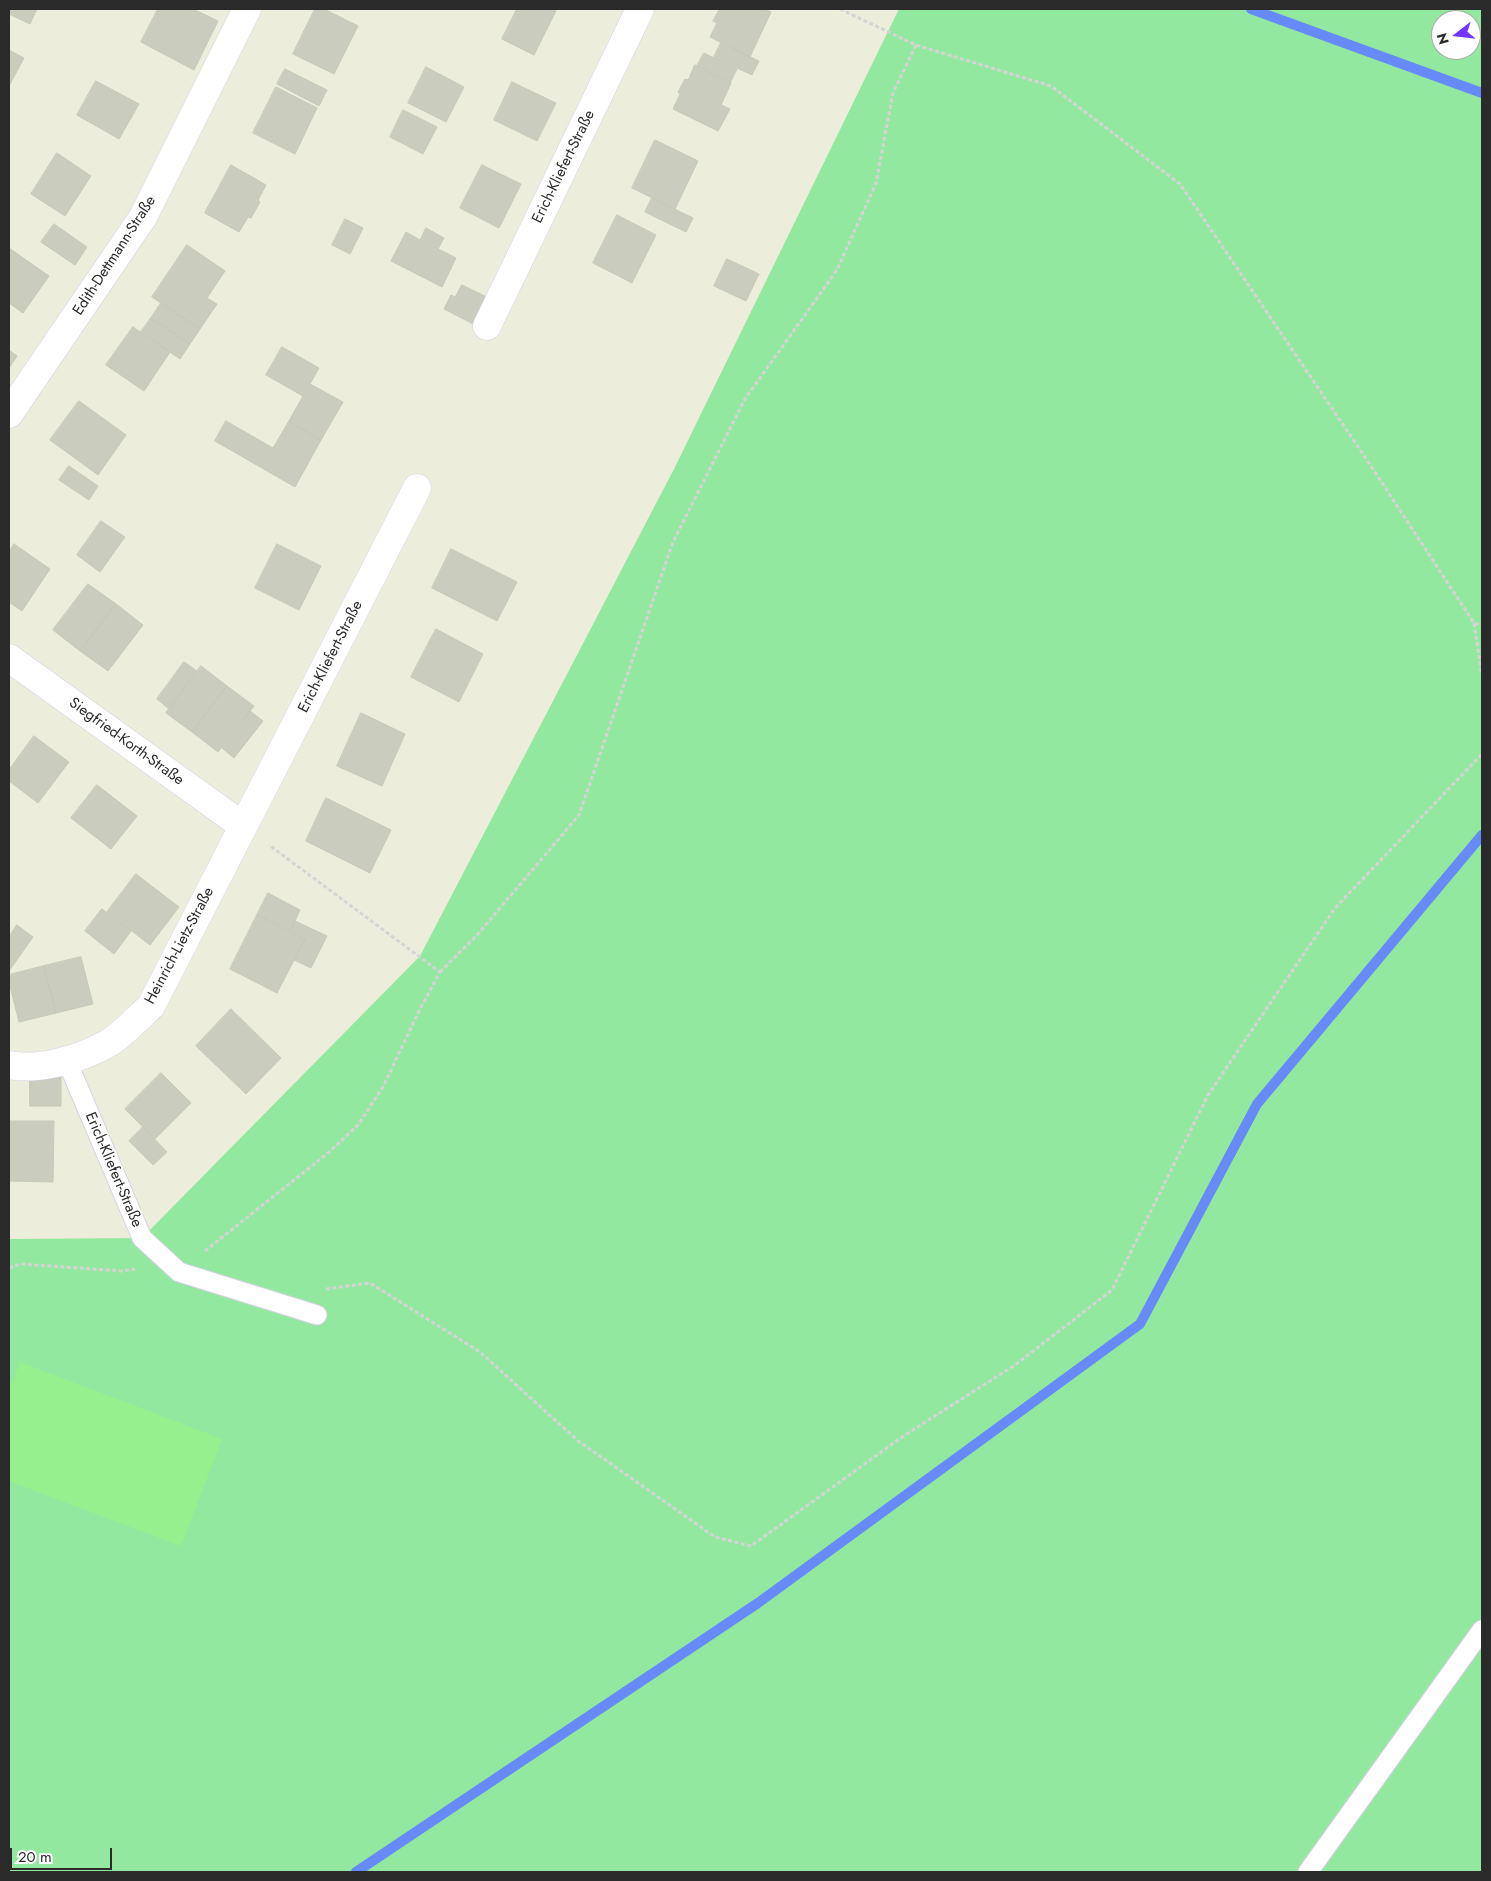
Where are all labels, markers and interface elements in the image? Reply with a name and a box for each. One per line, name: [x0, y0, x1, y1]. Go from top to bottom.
north arrow: [1431, 10, 1481, 60]
text: N: [1431, 31, 1454, 47]
street label: Erich-Kliefert-Straße: [529, 108, 599, 226]
street label: Edith-Dettmann-Straße: [70, 193, 160, 319]
street label: Erich-Kliefert-Straße: [295, 598, 367, 716]
street label: Siegfried-Korth-Straße: [65, 694, 187, 790]
street label: Heinrich-Lietz-Straße: [142, 884, 218, 1008]
street label: Erich-Kliefert-Straße: [81, 1110, 145, 1230]
scale bar: [12, 1838, 115, 1870]
text: 20 m: [18, 1846, 52, 1868]

